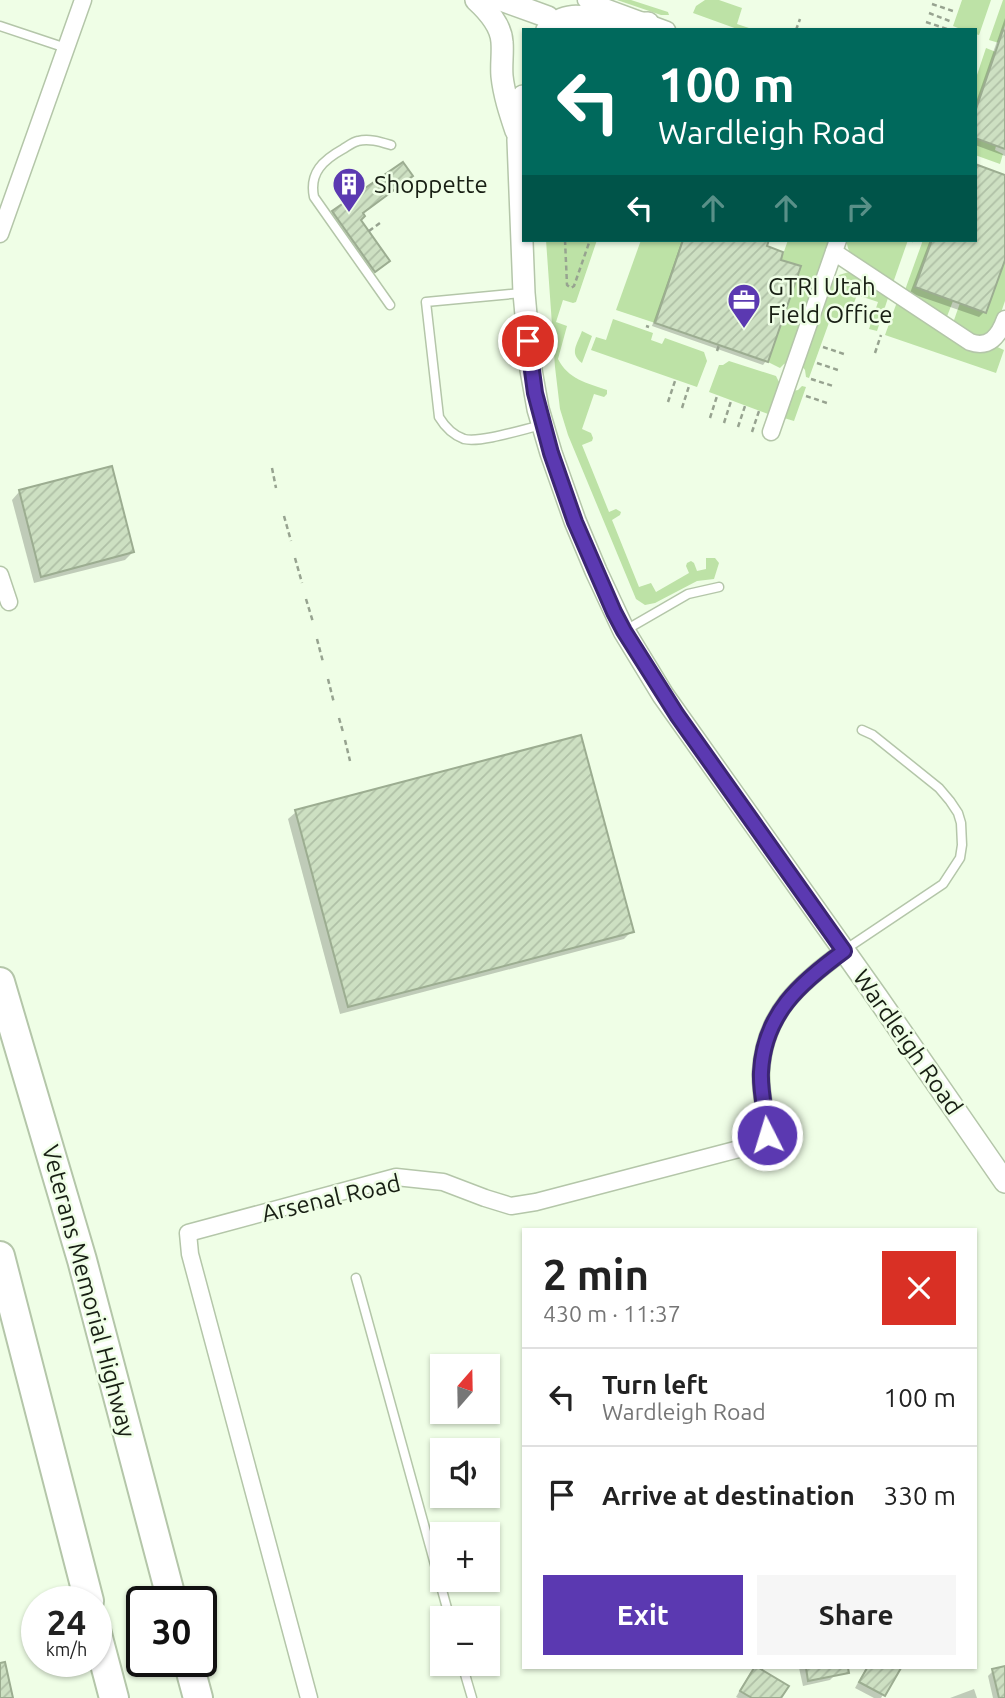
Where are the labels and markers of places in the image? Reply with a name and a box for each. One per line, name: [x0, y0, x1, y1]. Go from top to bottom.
building icon: Shoppette: [330, 165, 368, 214]
place label: Shoppette: [374, 171, 488, 198]
place label: GTRI Utah Field Office: [768, 273, 893, 328]
office icon: GTRI Utah Field Office: [725, 281, 763, 330]
pin: [498, 311, 558, 371]

